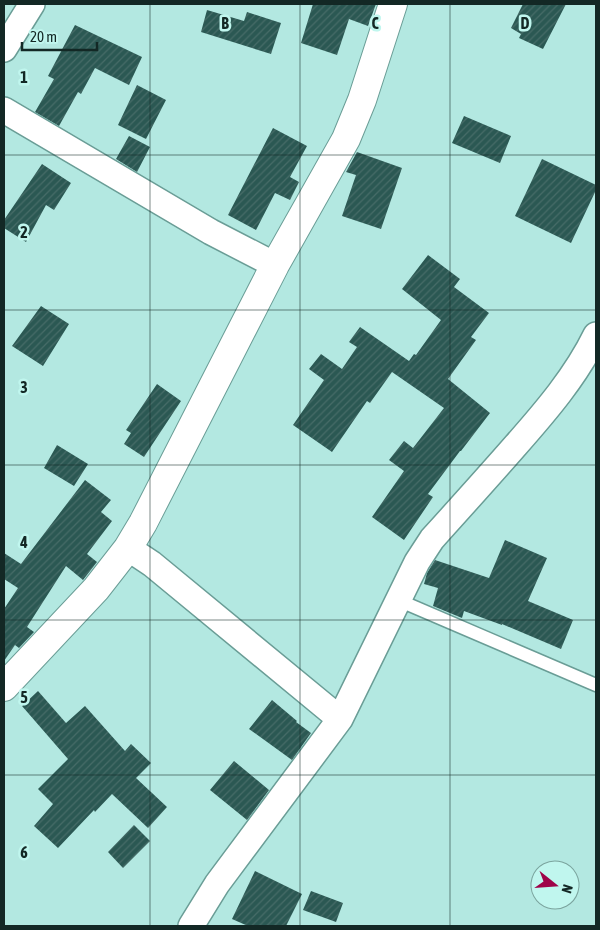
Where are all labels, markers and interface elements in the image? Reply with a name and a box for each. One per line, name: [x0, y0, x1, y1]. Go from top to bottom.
text: B: [221, 14, 229, 32]
text: C: [371, 14, 379, 32]
text: D: [521, 14, 530, 32]
scale bar: [22, 20, 98, 52]
text: 20 m: [30, 28, 57, 45]
text: 1: [20, 68, 28, 86]
text: 2: [20, 223, 28, 241]
text: 3: [20, 378, 28, 396]
text: 4: [19, 533, 28, 551]
text: 5: [20, 688, 28, 706]
text: 6: [20, 843, 28, 861]
north arrow: [530, 860, 580, 910]
text: N: [559, 883, 576, 895]

